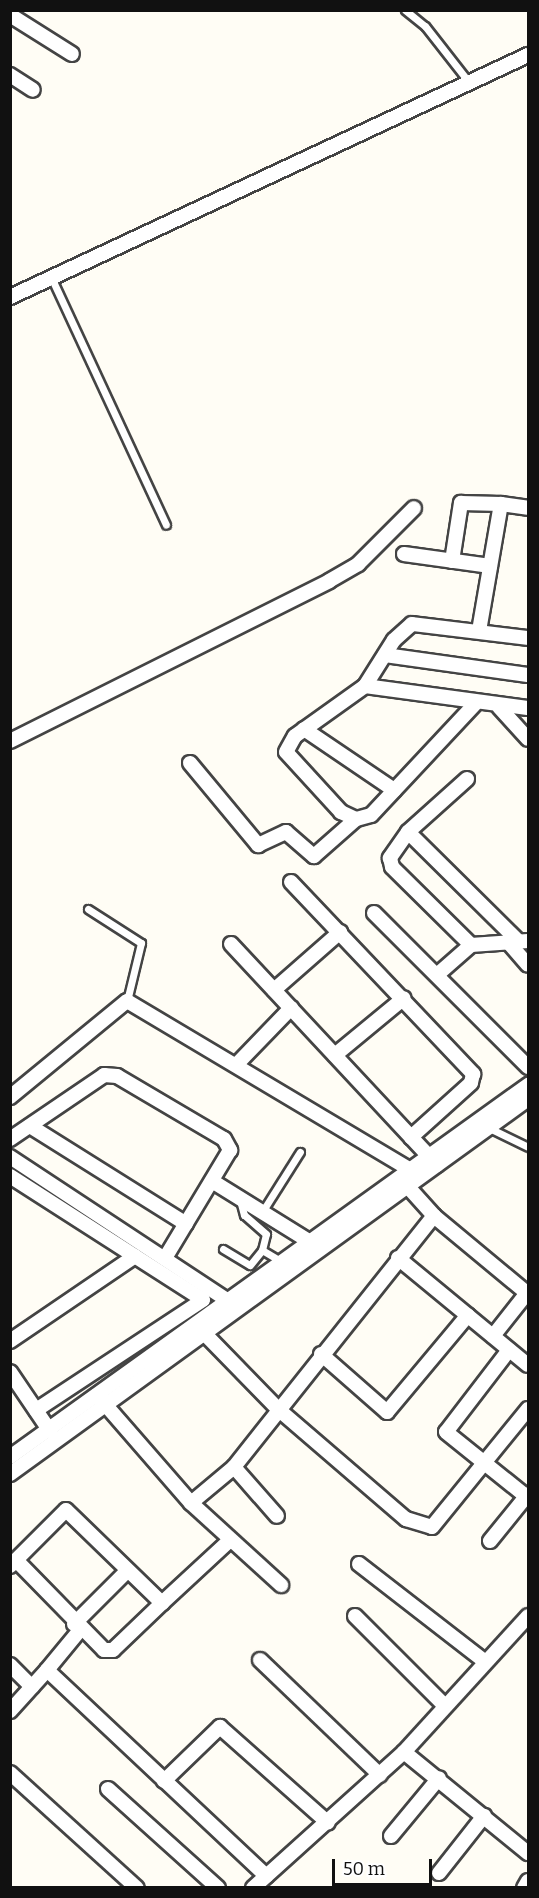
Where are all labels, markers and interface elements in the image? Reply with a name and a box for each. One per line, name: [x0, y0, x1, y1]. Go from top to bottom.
scale bar: [335, 1847, 436, 1885]
text: 50 m: [343, 1858, 385, 1880]

